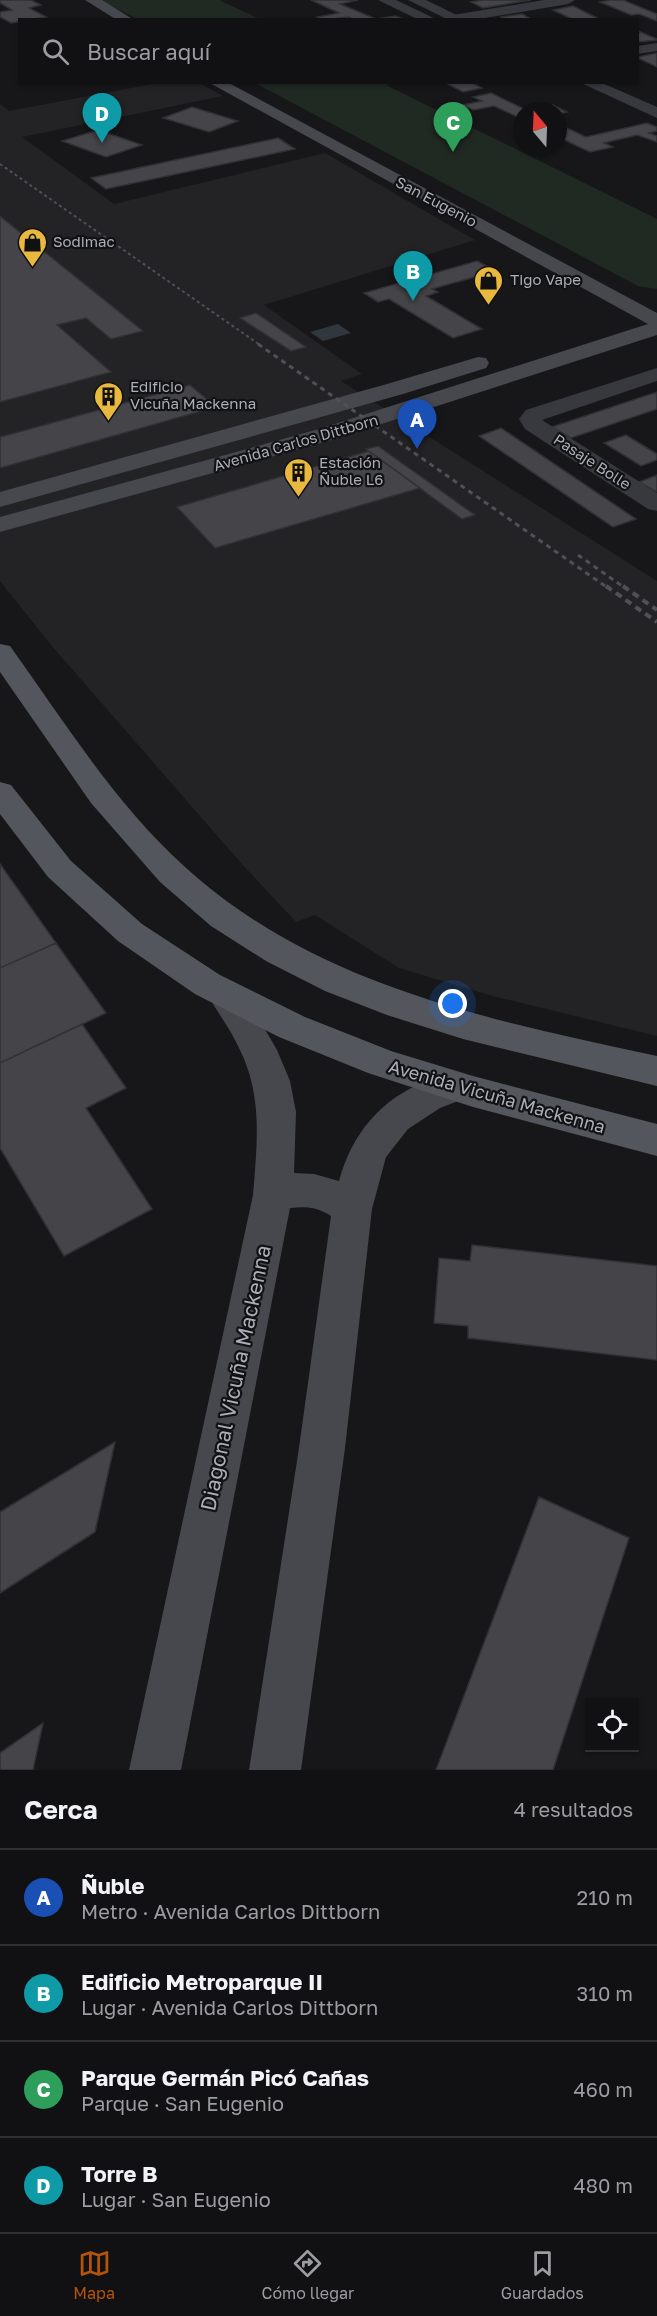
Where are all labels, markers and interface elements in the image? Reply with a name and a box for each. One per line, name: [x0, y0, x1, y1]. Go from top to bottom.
search box: [18, 18, 639, 84]
icon: search: [39, 35, 72, 68]
text: Buscar aquí: [87, 38, 210, 65]
pin: D: [82, 94, 122, 143]
pin: C: [434, 102, 472, 152]
north arrow: [513, 102, 567, 156]
street label: San Eugenio: [393, 172, 480, 230]
shop icon: Sodimac: [16, 226, 48, 268]
place label: Sodimac: [53, 232, 115, 250]
pin: B: [394, 252, 432, 301]
shop icon: Tigo Vape: [473, 264, 505, 306]
place label: Tigo Vape: [510, 270, 581, 288]
place label: Edificio Vicuña Mackenna: [130, 377, 256, 412]
building icon: Edificio Vicuña Mackenna: [93, 380, 125, 422]
pin: A: [398, 400, 436, 449]
street label: Avenida Carlos Dittborn: [211, 410, 380, 474]
street label: Pasaje Bolle: [551, 430, 635, 493]
place label: Estación Ñuble L6: [319, 453, 383, 488]
building icon: Estación Ñuble L6: [282, 456, 314, 498]
your location: [438, 989, 467, 1018]
street label: Avenida Vicuña Mackenna: [387, 1055, 608, 1138]
street label: Diagonal Vicuña Mackenna: [194, 1243, 276, 1513]
map controls: [585, 1698, 639, 1752]
button: locate: [585, 1698, 639, 1752]
text: Cerca: [24, 1794, 98, 1825]
text: 4 resultados: [514, 1797, 633, 1821]
text: Ñuble: [81, 1872, 145, 1899]
text: A: [36, 1885, 51, 1909]
text: 210 m: [577, 1885, 633, 1909]
text: Metro · Avenida Carlos Dittborn: [81, 1899, 380, 1923]
text: Edificio Metroparque II: [81, 1968, 323, 1995]
text: B: [36, 1981, 51, 2005]
text: 310 m: [577, 1981, 633, 2005]
text: Lugar · Avenida Carlos Dittborn: [81, 1995, 378, 2019]
text: Parque Germán Picó Cañas: [81, 2064, 369, 2091]
text: C: [36, 2077, 51, 2101]
text: 460 m: [574, 2077, 633, 2101]
text: Parque · San Eugenio: [81, 2091, 284, 2115]
text: Torre B: [81, 2160, 158, 2187]
text: D: [36, 2173, 51, 2197]
text: 480 m: [574, 2173, 633, 2197]
text: Lugar · San Eugenio: [81, 2187, 271, 2211]
tab: Mapa: [73, 2247, 115, 2303]
tab: Cómo llegar: [262, 2247, 354, 2303]
tab: Guardados: [501, 2247, 584, 2303]

